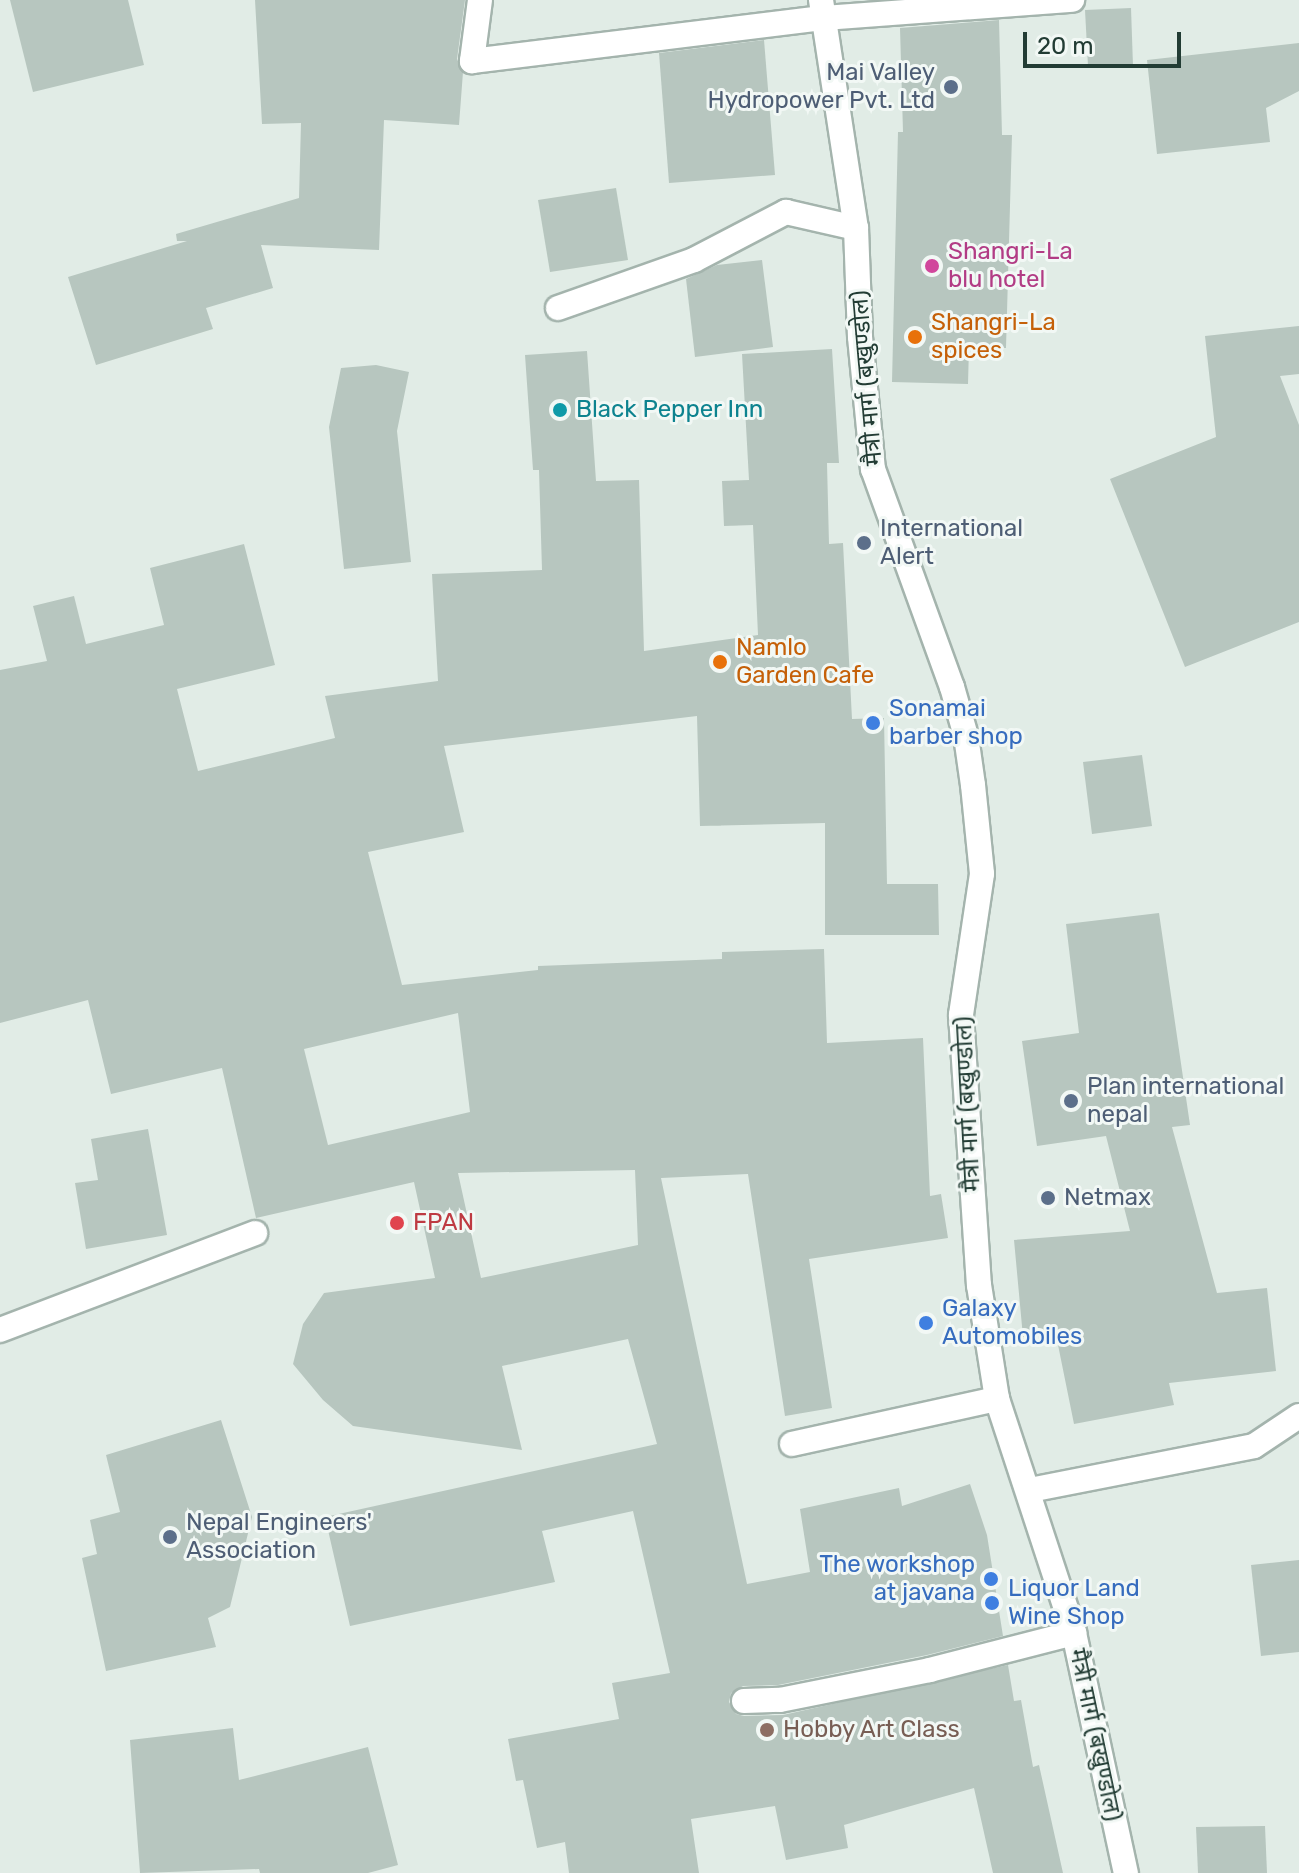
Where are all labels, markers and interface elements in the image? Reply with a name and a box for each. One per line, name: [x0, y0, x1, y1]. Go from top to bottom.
scale bar: [1027, 16, 1185, 66]
text: 20 m: [1037, 32, 1094, 60]
place label: Mai Valley Hydropower Pvt. Ltd: [707, 59, 935, 115]
marker: Mai Valley Hydropower Pvt. Ltd: [942, 78, 960, 96]
place label: Shangri-La blu hotel: [948, 238, 1073, 294]
marker: Shangri-La blu hotel: [923, 257, 941, 275]
street label: मैत्री मार्ग (बखुण्डोल): [845, 289, 889, 467]
place label: Shangri-La spices: [931, 309, 1056, 365]
marker: Shangri-La spices: [906, 328, 924, 346]
place label: Black Pepper Inn: [576, 396, 764, 424]
marker: Black Pepper Inn: [551, 401, 569, 419]
place label: International Alert: [880, 515, 1023, 571]
marker: International Alert: [855, 534, 873, 552]
place label: Namlo Garden Cafe: [736, 634, 874, 690]
marker: Namlo Garden Cafe: [711, 653, 729, 671]
place label: Sonamai barber shop: [889, 695, 1023, 751]
marker: Sonamai barber shop: [864, 714, 882, 732]
street label: मैत्री मार्ग (बखुण्डोल): [949, 1015, 987, 1193]
place label: Plan international nepal: [1087, 1073, 1284, 1129]
marker: Plan international nepal: [1062, 1092, 1080, 1110]
place label: Netmax: [1064, 1184, 1151, 1212]
marker: Netmax: [1039, 1189, 1057, 1207]
place label: FPAN: [413, 1209, 474, 1237]
marker: FPAN: [388, 1214, 406, 1232]
place label: Galaxy Automobiles: [942, 1295, 1082, 1351]
marker: Galaxy Automobiles: [917, 1314, 935, 1332]
place label: Nepal Engineers' Association: [186, 1509, 372, 1565]
marker: Nepal Engineers' Association: [161, 1528, 179, 1546]
place label: The workshop at javana: [819, 1551, 975, 1607]
marker: The workshop at javana: [982, 1570, 1000, 1588]
place label: Liquor Land Wine Shop: [1008, 1575, 1140, 1631]
marker: Liquor Land Wine Shop: [983, 1594, 1001, 1612]
street label: मैत्री मार्ग (बखुण्डोल): [1063, 1646, 1127, 1824]
place label: Hobby Art Class: [783, 1716, 961, 1744]
marker: Hobby Art Class: [758, 1721, 776, 1739]

